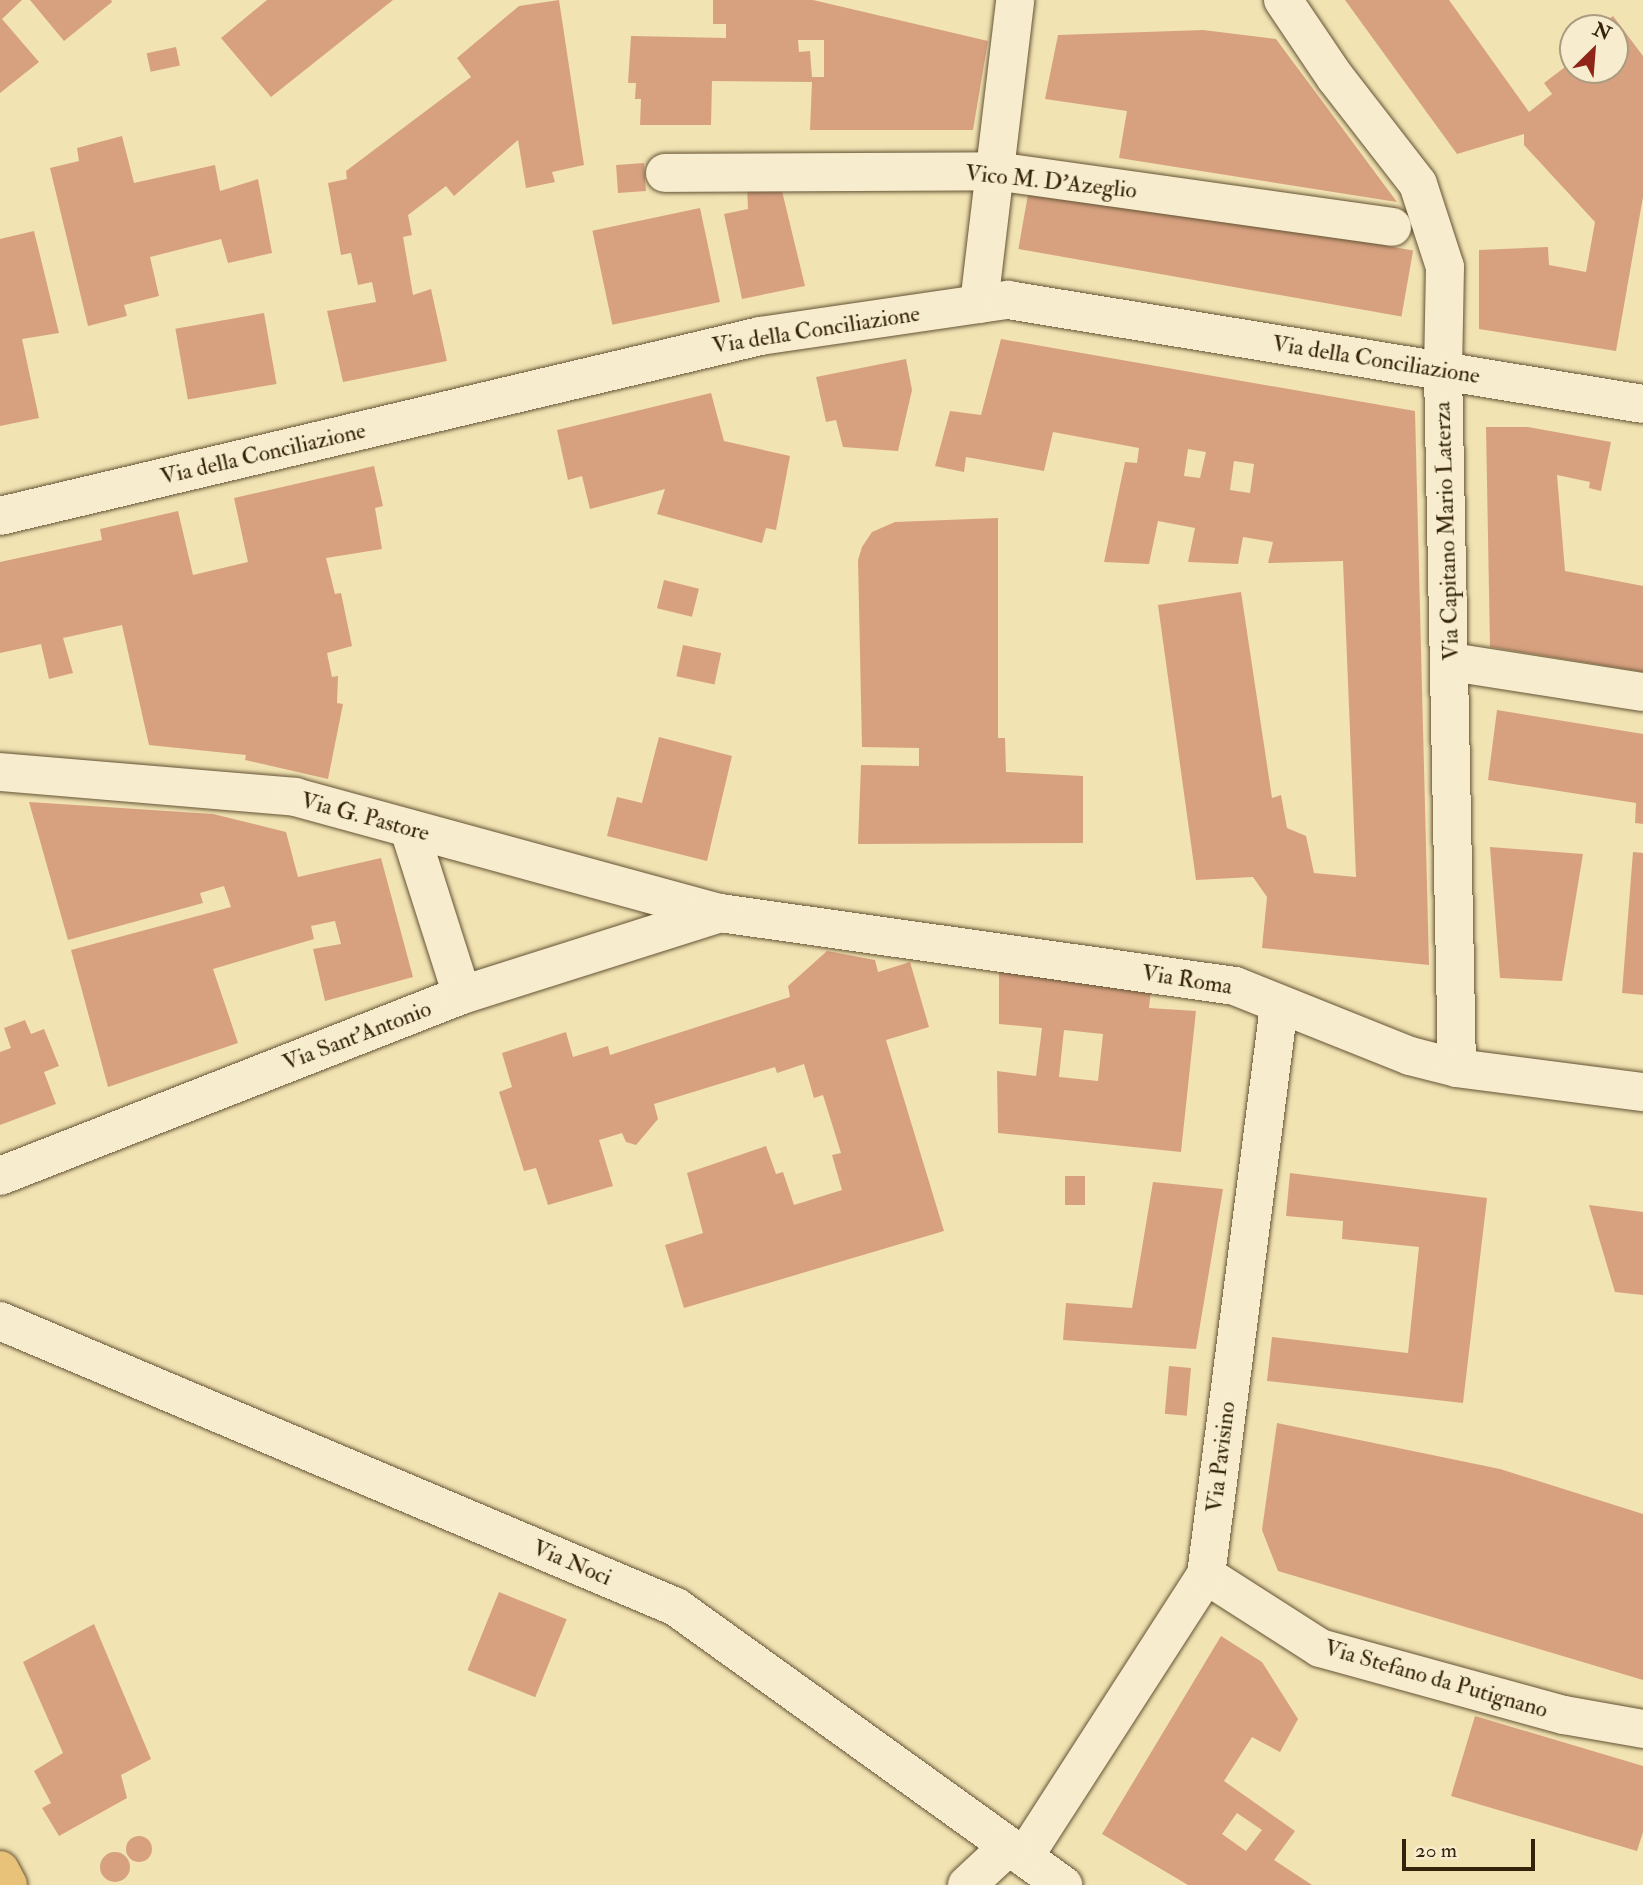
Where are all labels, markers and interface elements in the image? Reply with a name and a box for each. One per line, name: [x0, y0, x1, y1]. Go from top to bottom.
north arrow: [1559, 14, 1629, 84]
text: N: [1589, 17, 1615, 46]
street label: Vico M. D'Azeglio: [964, 159, 1138, 205]
street label: Via della Conciliazione: [710, 300, 922, 360]
street label: Via della Conciliazione: [1270, 330, 1482, 390]
street label: Via Capitano Mario Laterza: [1429, 401, 1465, 661]
street label: Via della Conciliazione: [158, 417, 368, 491]
street label: Via G. Pastore: [298, 787, 432, 847]
street label: Via Roma: [1140, 959, 1234, 1001]
street label: Via Sant'Antonio: [279, 995, 435, 1077]
street label: Via Pavisino: [1201, 1400, 1241, 1514]
street label: Via Noci: [528, 1534, 616, 1592]
street label: Via Stefano da Putignano: [1321, 1634, 1551, 1724]
scale bar: [1405, 1826, 1538, 1870]
text: 20 m: [1415, 1837, 1457, 1864]

